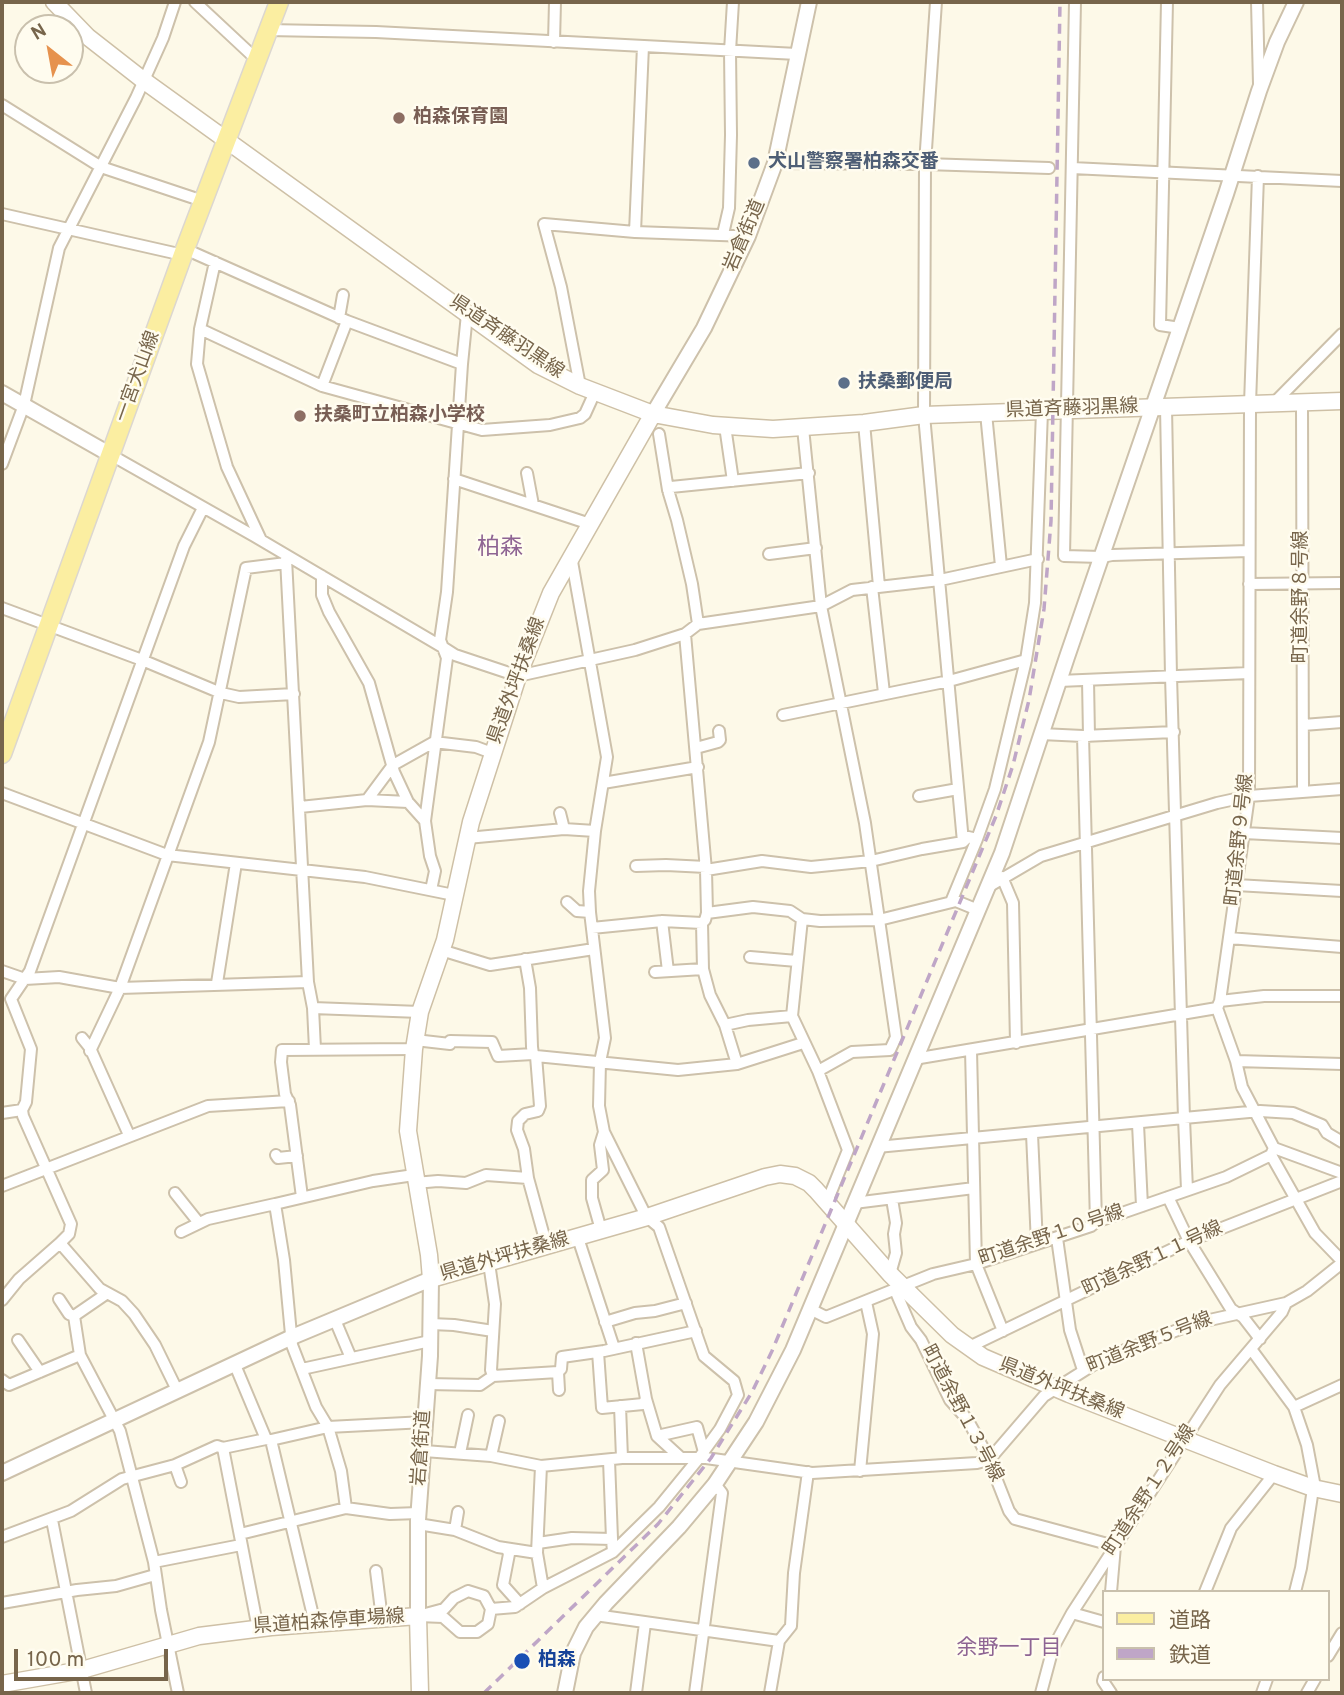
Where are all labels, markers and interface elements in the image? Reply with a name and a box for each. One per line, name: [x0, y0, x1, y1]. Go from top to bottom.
north arrow: [14, 14, 84, 84]
text: N: [27, 19, 51, 47]
place label: 柏森保育園: [413, 107, 508, 129]
marker: 柏森保育園: [391, 110, 407, 126]
place label: 犬山警察署柏森交番: [768, 152, 939, 174]
marker: 犬山警察署柏森交番: [746, 155, 762, 171]
street label: 岩倉街道: [721, 197, 771, 275]
street label: 県道斉藤羽黒線: [444, 291, 568, 385]
street label: 一宮犬山線: [112, 328, 166, 426]
place label: 扶桑郵便局: [858, 372, 953, 394]
marker: 扶桑郵便局: [836, 375, 852, 391]
street label: 県道斉藤羽黒線: [1005, 396, 1139, 424]
place label: 扶桑町立柏森小学校: [314, 405, 485, 427]
marker: 扶桑町立柏森小学校: [292, 408, 308, 424]
street label: 町道余野８号線: [1291, 531, 1313, 663]
district label: 柏森: [477, 535, 523, 563]
street label: 県道外坪扶桑線: [485, 615, 551, 747]
street label: 町道余野９号線: [1223, 773, 1259, 907]
street label: 町道余野１０号線: [976, 1201, 1128, 1273]
street label: 町道余野１１号線: [1079, 1218, 1227, 1302]
street label: 県道外坪扶桑線: [438, 1229, 572, 1287]
street label: 町道余野５号線: [1084, 1309, 1216, 1379]
street label: 町道余野１３号線: [915, 1342, 1007, 1486]
street label: 県道外坪扶桑線: [995, 1355, 1127, 1425]
street label: 岩倉街道: [409, 1409, 437, 1487]
street label: 町道余野１２号線: [1100, 1421, 1202, 1561]
legend: [1102, 1590, 1330, 1681]
street label: 県道柏森停車場線: [252, 1606, 406, 1640]
text: 道路: [1169, 1608, 1211, 1635]
scale bar: [18, 1636, 172, 1680]
district label: 余野一丁目: [957, 1637, 1061, 1663]
text: 鉄道: [1169, 1643, 1211, 1670]
text: 100 m: [27, 1647, 84, 1674]
place label: 柏森: [538, 1650, 576, 1672]
marker: 柏森: [512, 1651, 532, 1671]

